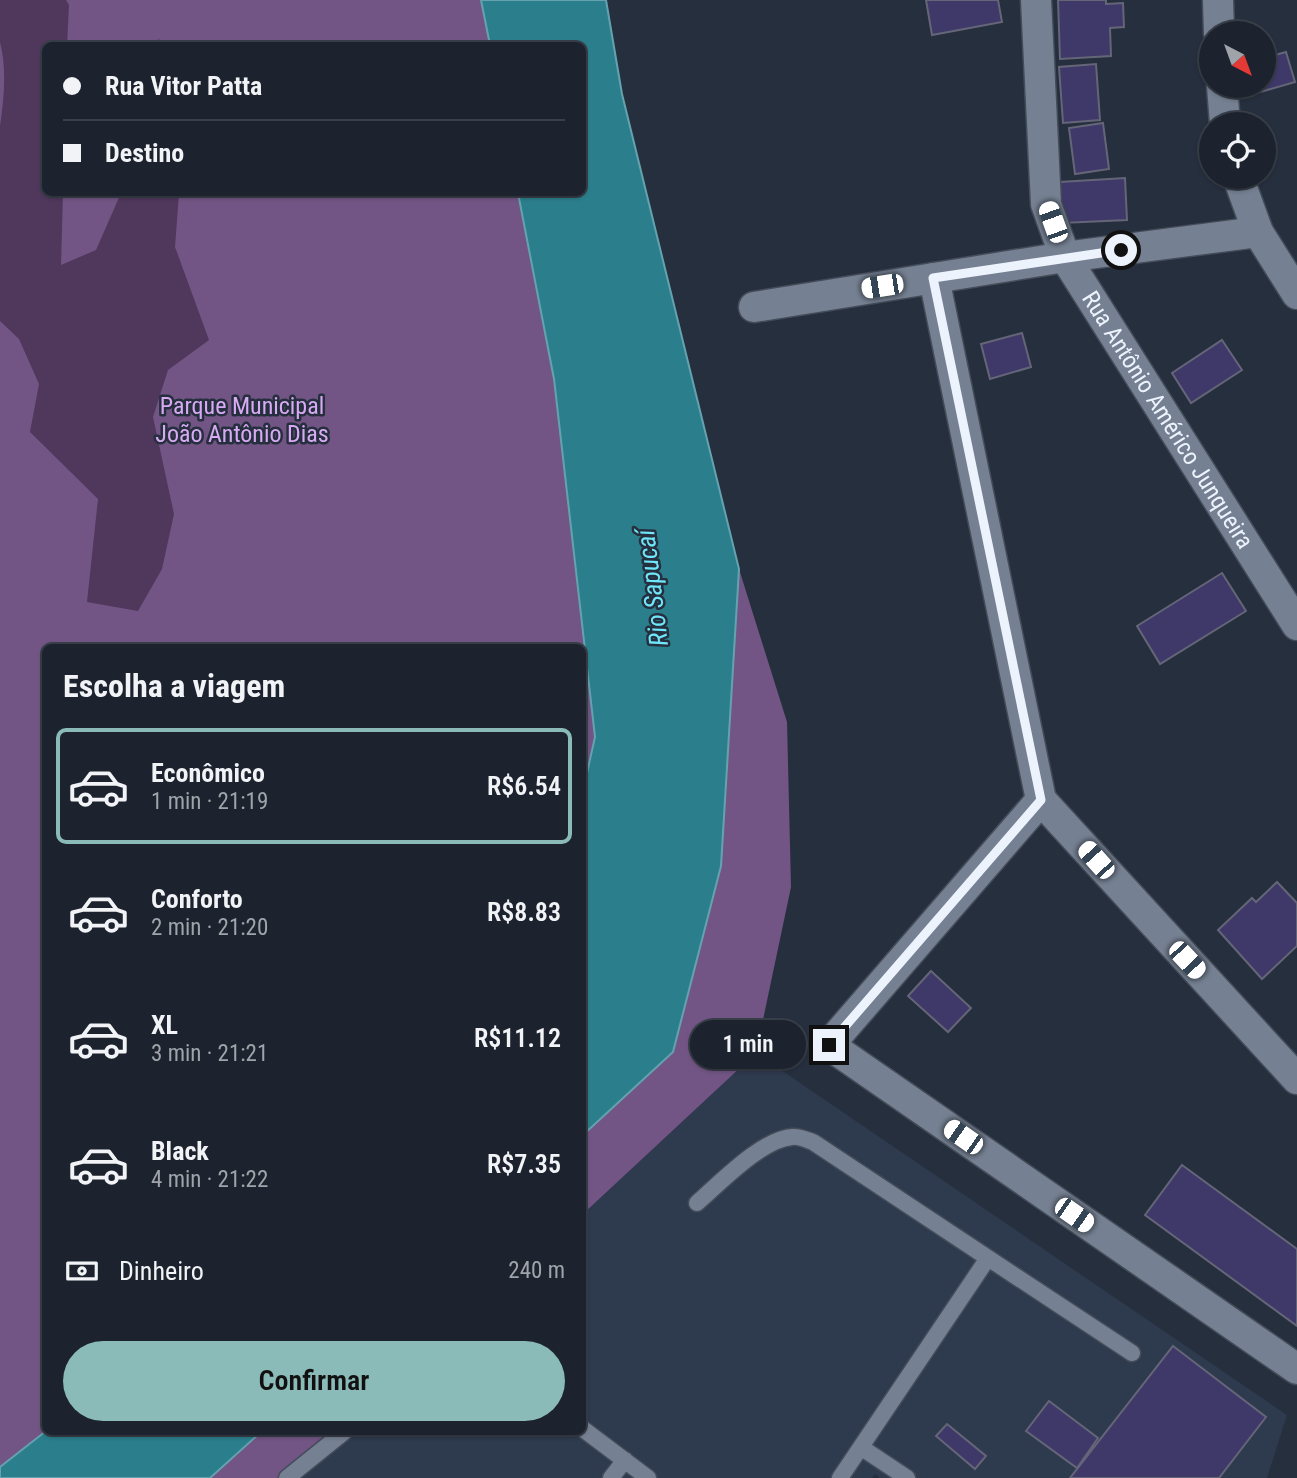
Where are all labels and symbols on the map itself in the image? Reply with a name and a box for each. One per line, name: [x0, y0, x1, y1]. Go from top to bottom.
north arrow: [1199, 21, 1276, 98]
car: [1036, 199, 1071, 245]
route start: [1105, 234, 1137, 266]
car: [860, 272, 905, 300]
street label: Rua Antônio Américo Junqueira: [1076, 286, 1259, 554]
park label: Parque Municipal João Antônio Dias: [155, 392, 329, 448]
water label: Rio Sapucaí: [630, 525, 674, 648]
car: [1075, 837, 1118, 883]
car: [1165, 937, 1210, 983]
callout: 1 min: [689, 1020, 804, 1070]
route end: [813, 1029, 845, 1061]
car: [940, 1116, 987, 1158]
car: [1051, 1194, 1098, 1236]

